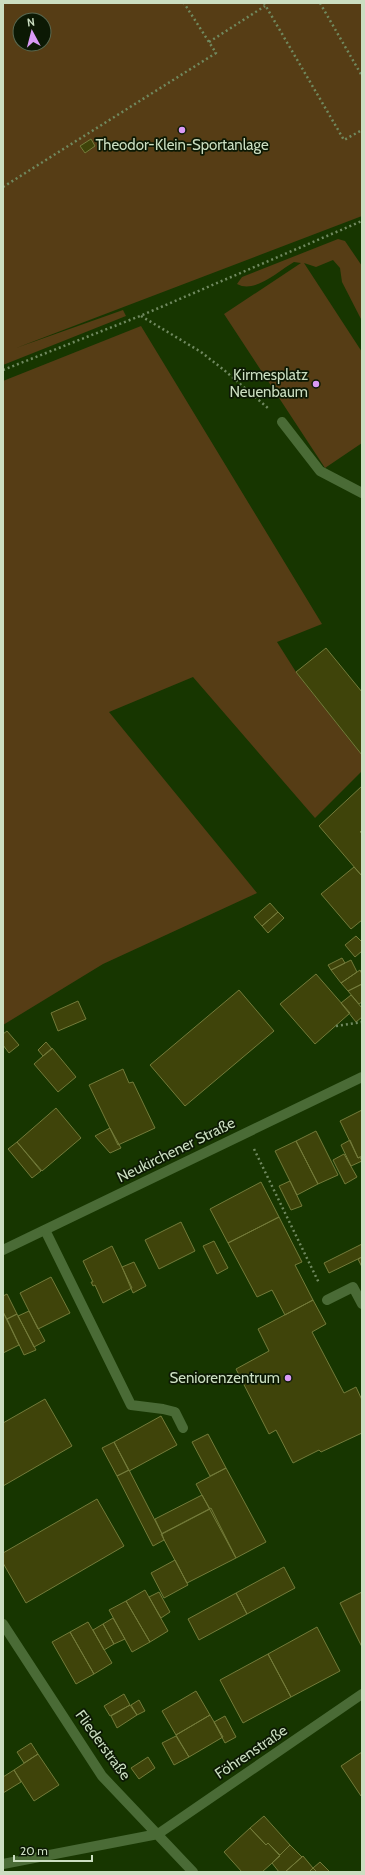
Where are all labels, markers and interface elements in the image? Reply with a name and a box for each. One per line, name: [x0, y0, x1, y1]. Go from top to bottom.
north arrow: [12, 12, 52, 52]
text: N: [26, 15, 35, 29]
marker: Theodor-Klein-Sportanlage: [177, 125, 187, 135]
place label: Theodor-Klein-Sportanlage: [95, 136, 269, 154]
place label: Kirmesplatz Neuenbaum: [230, 366, 308, 401]
marker: Kirmesplatz Neuenbaum: [311, 379, 321, 389]
street label: Neukirchener Straße: [114, 1114, 238, 1186]
place label: Seniorenzentrum: [169, 1369, 280, 1387]
marker: Seniorenzentrum: [283, 1373, 293, 1383]
street label: Fliederstraße: [72, 1706, 135, 1784]
street label: Föhrenstraße: [211, 1721, 291, 1783]
scale bar: [14, 1837, 92, 1863]
text: 20 m: [20, 1843, 48, 1858]

